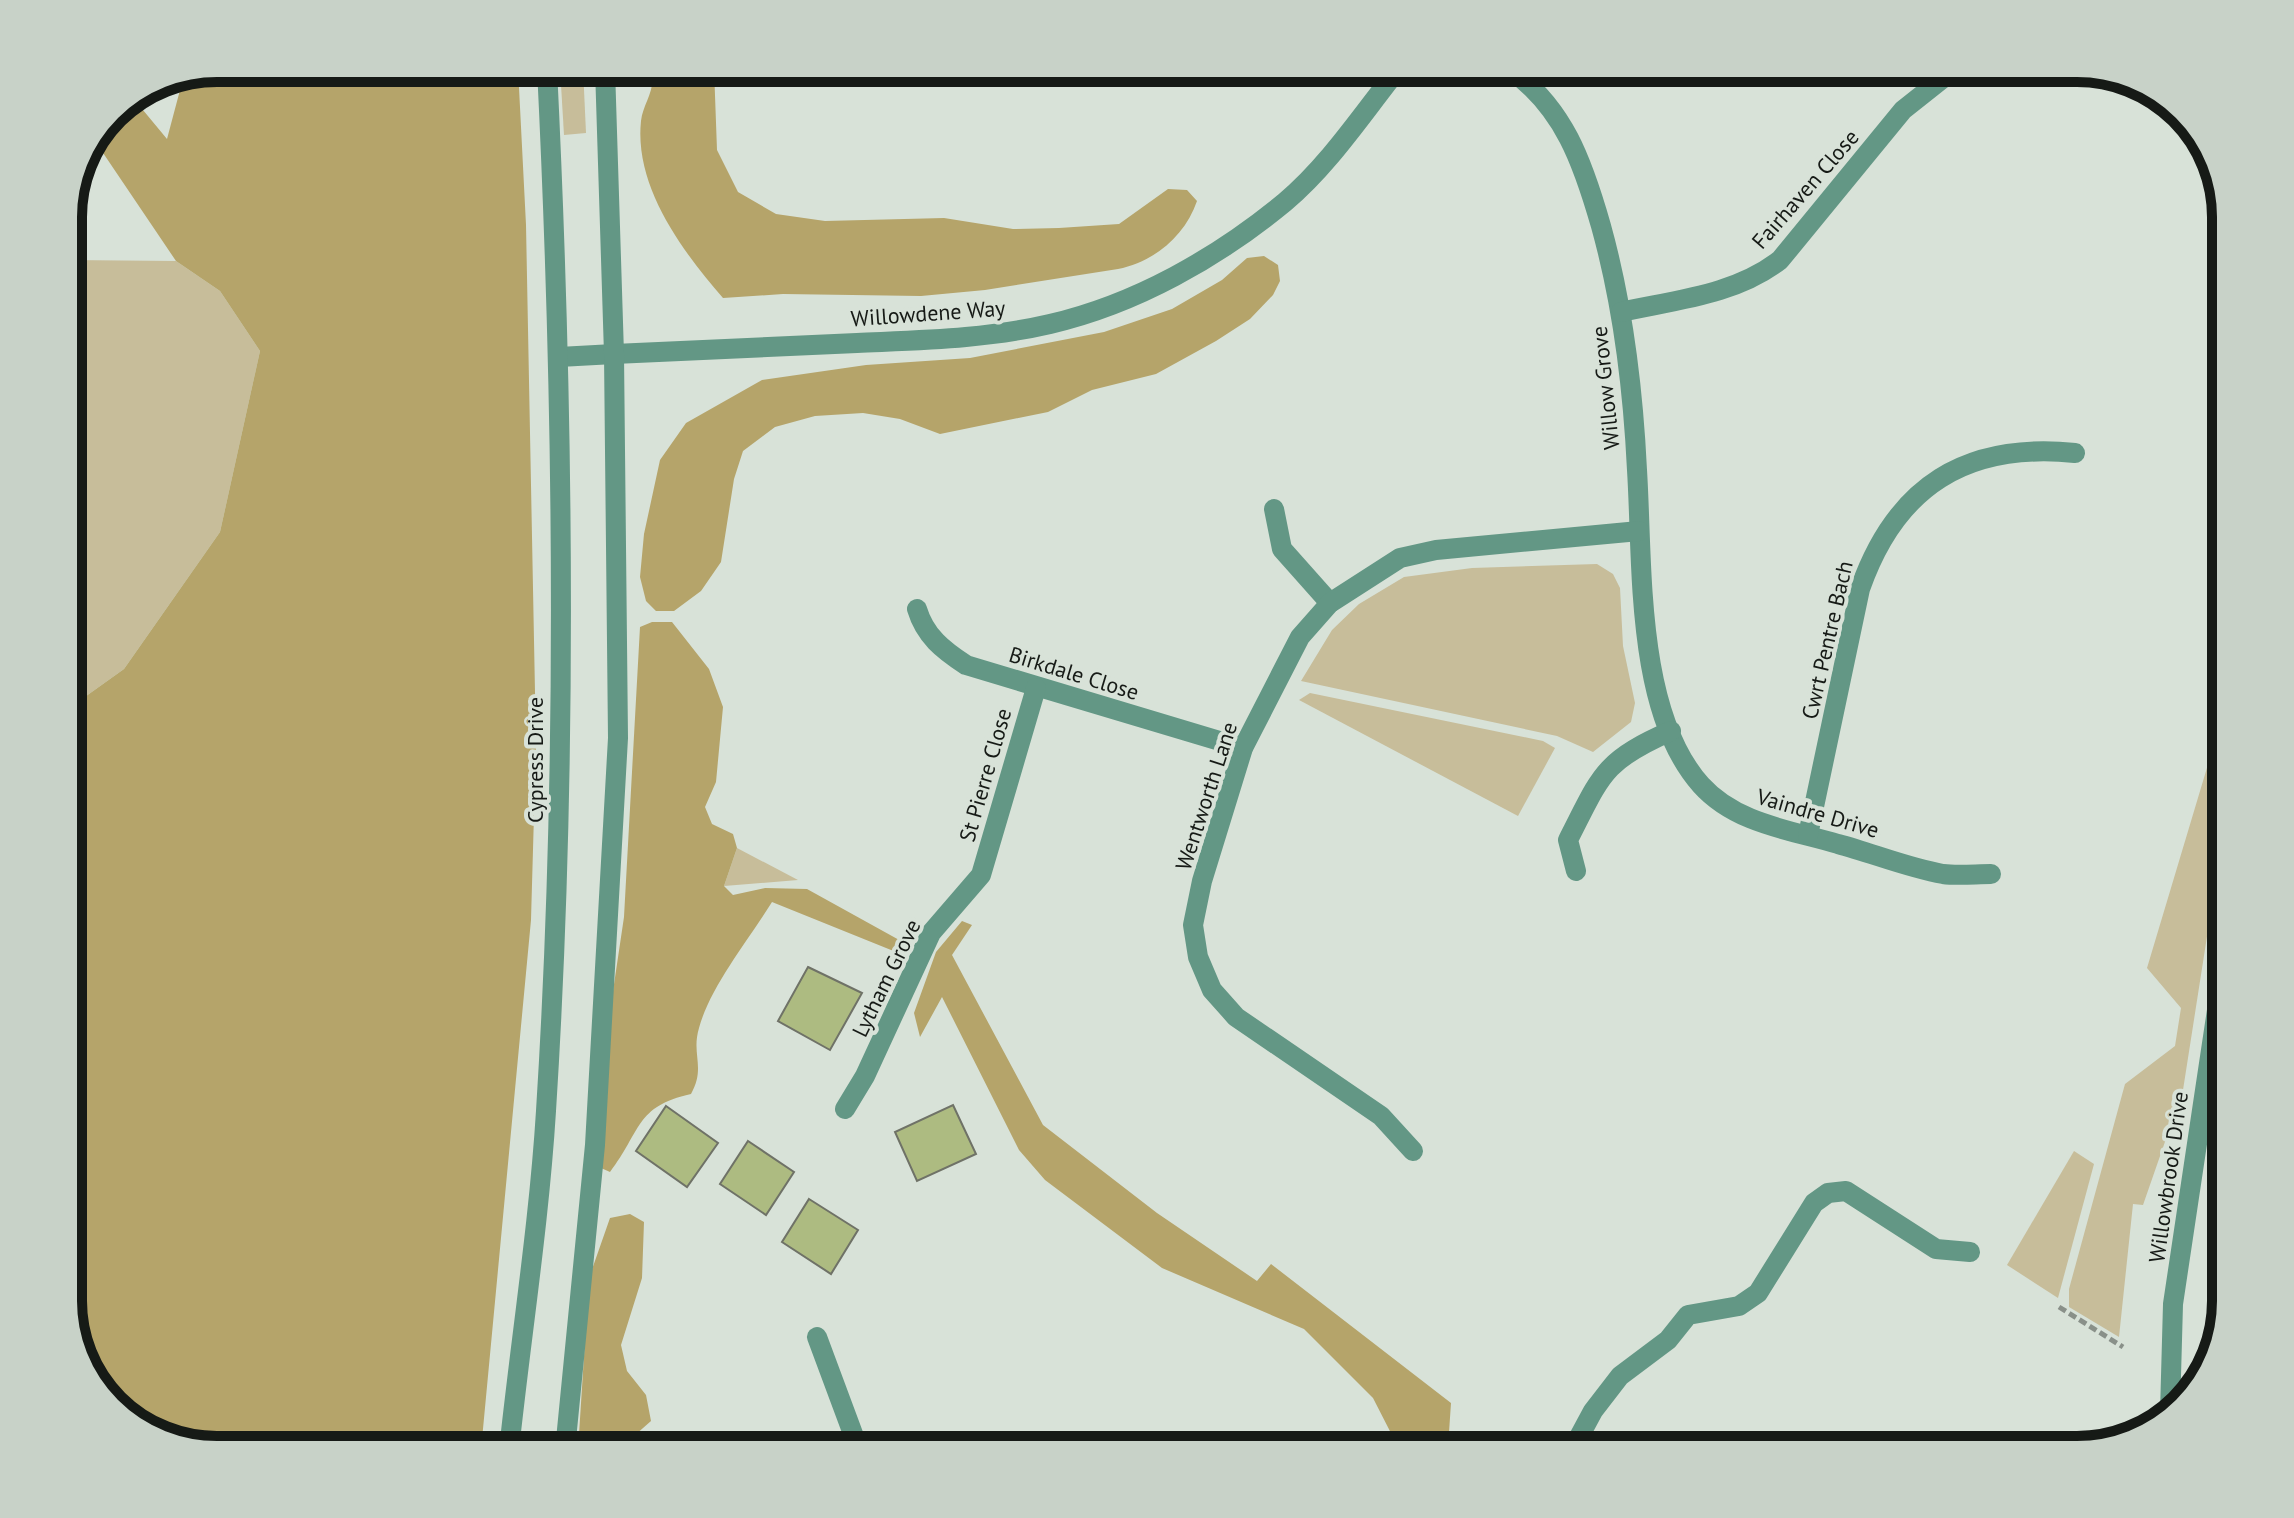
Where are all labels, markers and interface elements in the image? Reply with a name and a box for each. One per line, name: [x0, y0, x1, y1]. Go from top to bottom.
street label: Fairhaven Close: [1745, 123, 1865, 255]
street label: Willowdene Way: [850, 294, 1007, 332]
street label: Willow Grove: [1585, 325, 1625, 451]
street label: Cwrt Pentre Bach: [1795, 558, 1859, 722]
street label: Birkdale Close: [1006, 640, 1142, 706]
street label: Cypress Drive: [521, 697, 549, 823]
street label: St Pierre Close: [953, 705, 1017, 845]
street label: Wentworth Lane: [1169, 718, 1243, 874]
street label: Vaindre Drive: [1753, 782, 1882, 844]
street label: Lytham Grove: [845, 915, 927, 1041]
street label: Willowbrook Drive: [2142, 1090, 2194, 1264]

